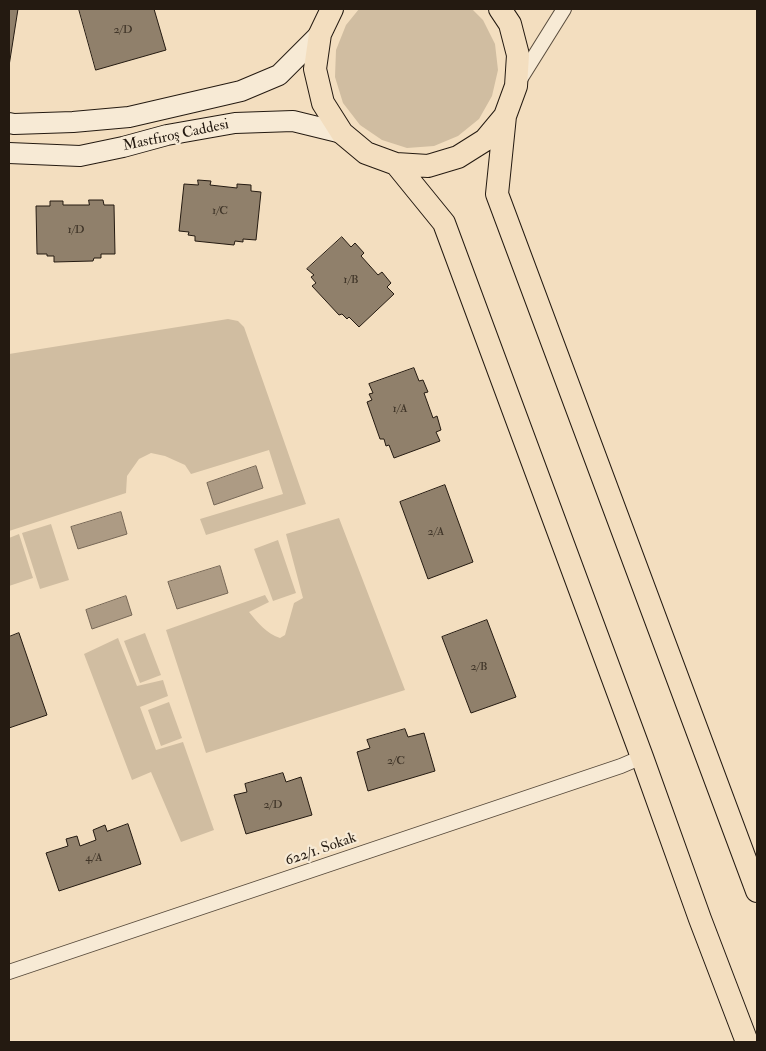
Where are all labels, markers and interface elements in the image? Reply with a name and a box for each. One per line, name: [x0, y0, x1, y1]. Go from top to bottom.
house number: 2/D: [114, 23, 132, 37]
street label: Mastfıroş Caddesi: [121, 116, 231, 156]
house number: 1/C: [212, 204, 228, 218]
house number: 1/D: [67, 223, 85, 237]
house number: 1/B: [343, 273, 359, 287]
house number: 1/A: [392, 402, 408, 416]
house number: 2/A: [428, 525, 444, 539]
house number: 2/B: [470, 660, 488, 674]
house number: 2/C: [387, 754, 405, 768]
house number: 2/D: [264, 798, 282, 812]
street label: 622/1. Sokak: [283, 829, 359, 871]
house number: 4/A: [85, 851, 103, 865]

